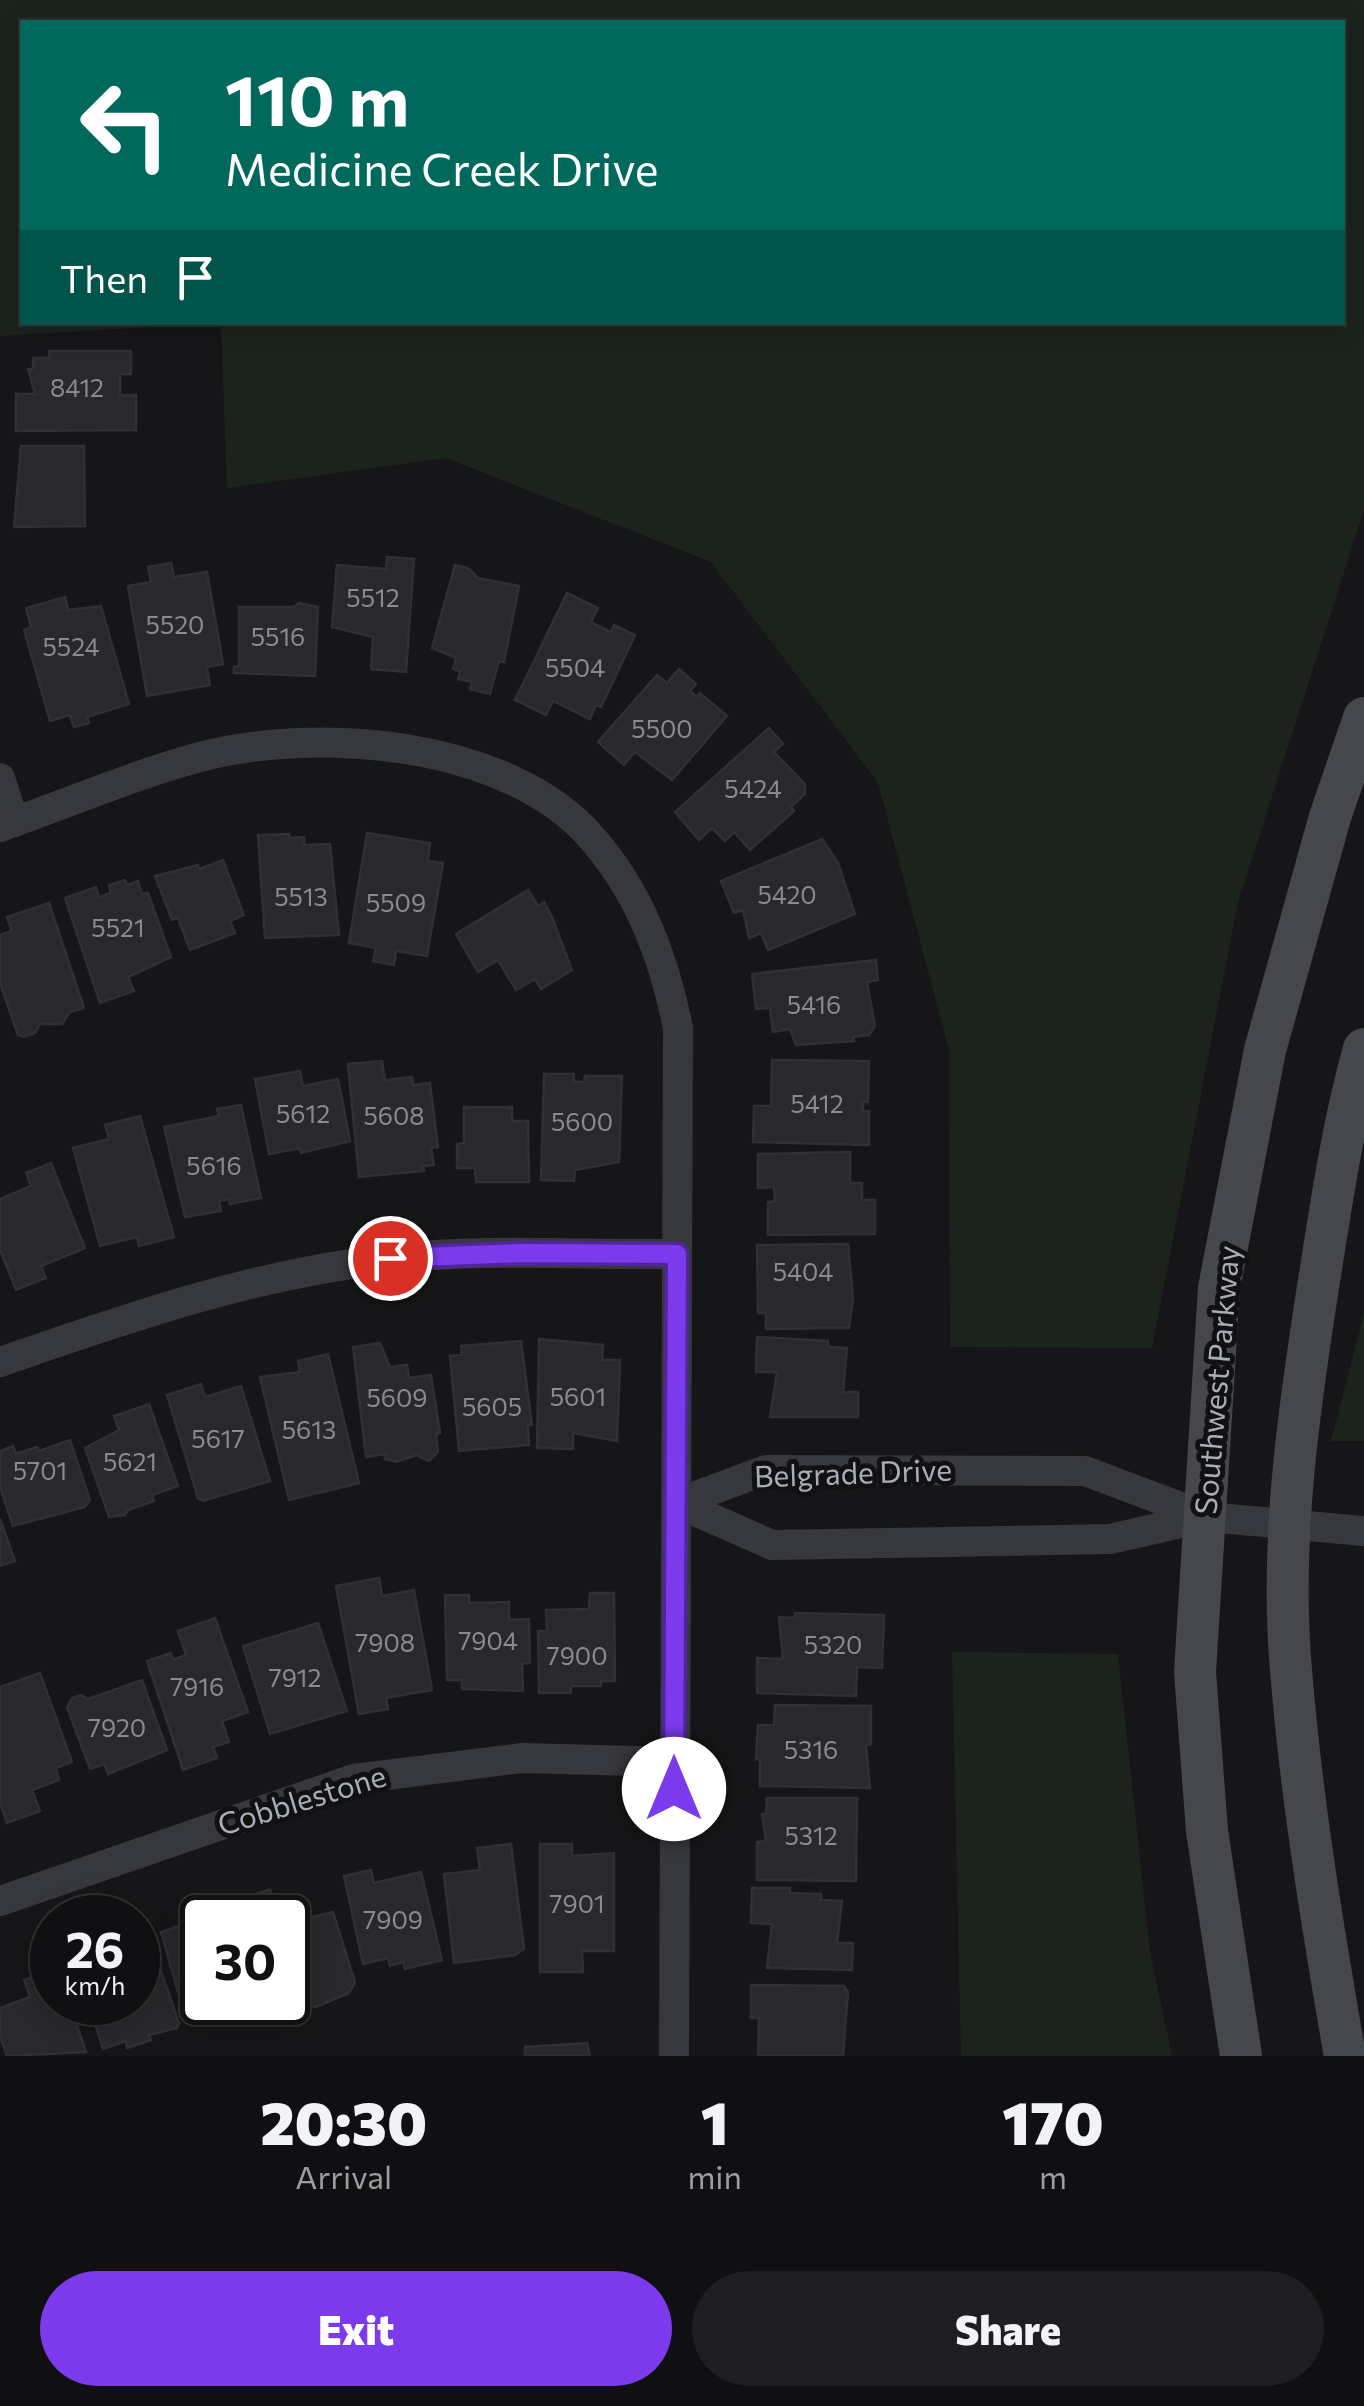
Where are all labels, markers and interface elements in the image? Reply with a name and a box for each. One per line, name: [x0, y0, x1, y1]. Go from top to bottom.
text: 110 m: [225, 55, 409, 140]
icon: left: [60, 60, 190, 190]
text: Medicine Creek Drive: [225, 140, 658, 195]
icon: arrive: [168, 250, 223, 305]
text: Then: [60, 254, 148, 301]
house number: 8412: [50, 372, 104, 402]
house number: 5512: [346, 582, 400, 612]
house number: 5520: [146, 609, 204, 639]
house number: 5516: [251, 621, 305, 651]
house number: 5524: [42, 631, 100, 661]
house number: 5504: [545, 652, 605, 682]
house number: 5500: [631, 713, 693, 743]
house number: 5424: [724, 773, 782, 803]
house number: 5420: [757, 879, 817, 909]
house number: 5513: [274, 881, 328, 911]
house number: 5509: [366, 887, 426, 917]
house number: 5521: [91, 912, 145, 942]
house number: 5416: [787, 989, 841, 1019]
house number: 5412: [790, 1088, 844, 1118]
house number: 5612: [276, 1098, 330, 1128]
house number: 5608: [363, 1100, 425, 1130]
house number: 5600: [551, 1106, 613, 1136]
house number: 5616: [186, 1150, 242, 1180]
pin: [348, 1216, 433, 1301]
icon: arrive: [363, 1231, 418, 1286]
street label: Southwest Parkway: [1185, 1244, 1246, 1516]
house number: 5404: [773, 1256, 833, 1286]
house number: 5601: [550, 1381, 606, 1411]
house number: 5609: [366, 1382, 428, 1412]
house number: 5605: [462, 1391, 522, 1421]
house number: 5613: [282, 1414, 336, 1444]
house number: 5617: [191, 1423, 245, 1453]
house number: 5621: [103, 1446, 157, 1476]
street label: Belgrade Drive: [753, 1450, 952, 1493]
house number: 5701: [13, 1455, 67, 1485]
house number: 7904: [458, 1625, 518, 1655]
house number: 7908: [355, 1627, 415, 1657]
house number: 5320: [804, 1629, 862, 1659]
house number: 7900: [547, 1640, 607, 1670]
house number: 7912: [269, 1662, 321, 1692]
house number: 7916: [170, 1671, 224, 1701]
house number: 7920: [88, 1712, 146, 1742]
house number: 5316: [784, 1734, 838, 1764]
position arrow: [622, 1737, 726, 1841]
street label: Cobblestone: [213, 1755, 390, 1842]
house number: 5312: [784, 1820, 838, 1850]
house number: 7901: [549, 1888, 605, 1918]
speed limit sign: 30: [180, 1895, 310, 2025]
house number: 7909: [363, 1904, 423, 1934]
text: 26: [65, 1917, 124, 1978]
text: km/h: [65, 1970, 125, 2000]
text: 20:30: [260, 2084, 427, 2157]
text: 1: [701, 2084, 729, 2157]
text: 170: [1002, 2084, 1104, 2157]
text: Arrival: [295, 2156, 392, 2196]
text: min: [687, 2156, 742, 2196]
text: m: [1039, 2156, 1067, 2196]
button: Exit: [40, 2271, 672, 2386]
button: Share: [692, 2271, 1324, 2386]

